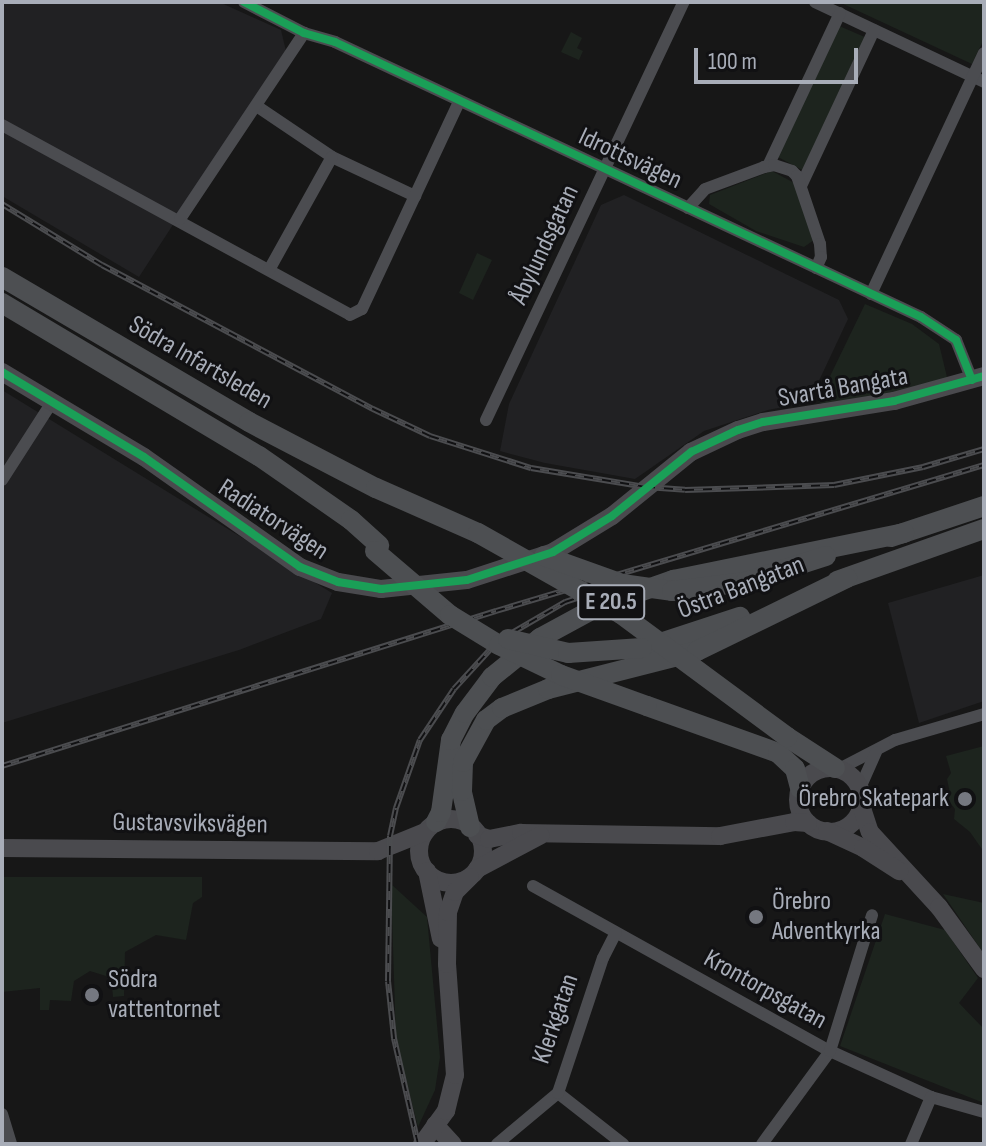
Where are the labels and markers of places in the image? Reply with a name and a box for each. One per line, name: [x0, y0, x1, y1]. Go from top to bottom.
place label: Örebro Skatepark: [799, 783, 949, 815]
marker: Örebro Skatepark: [956, 790, 974, 808]
place label: Örebro Adventkyrka: [772, 886, 881, 948]
marker: Örebro Adventkyrka: [747, 908, 765, 926]
place label: Södra vattentornet: [108, 964, 220, 1026]
marker: Södra vattentornet: [83, 986, 101, 1004]

